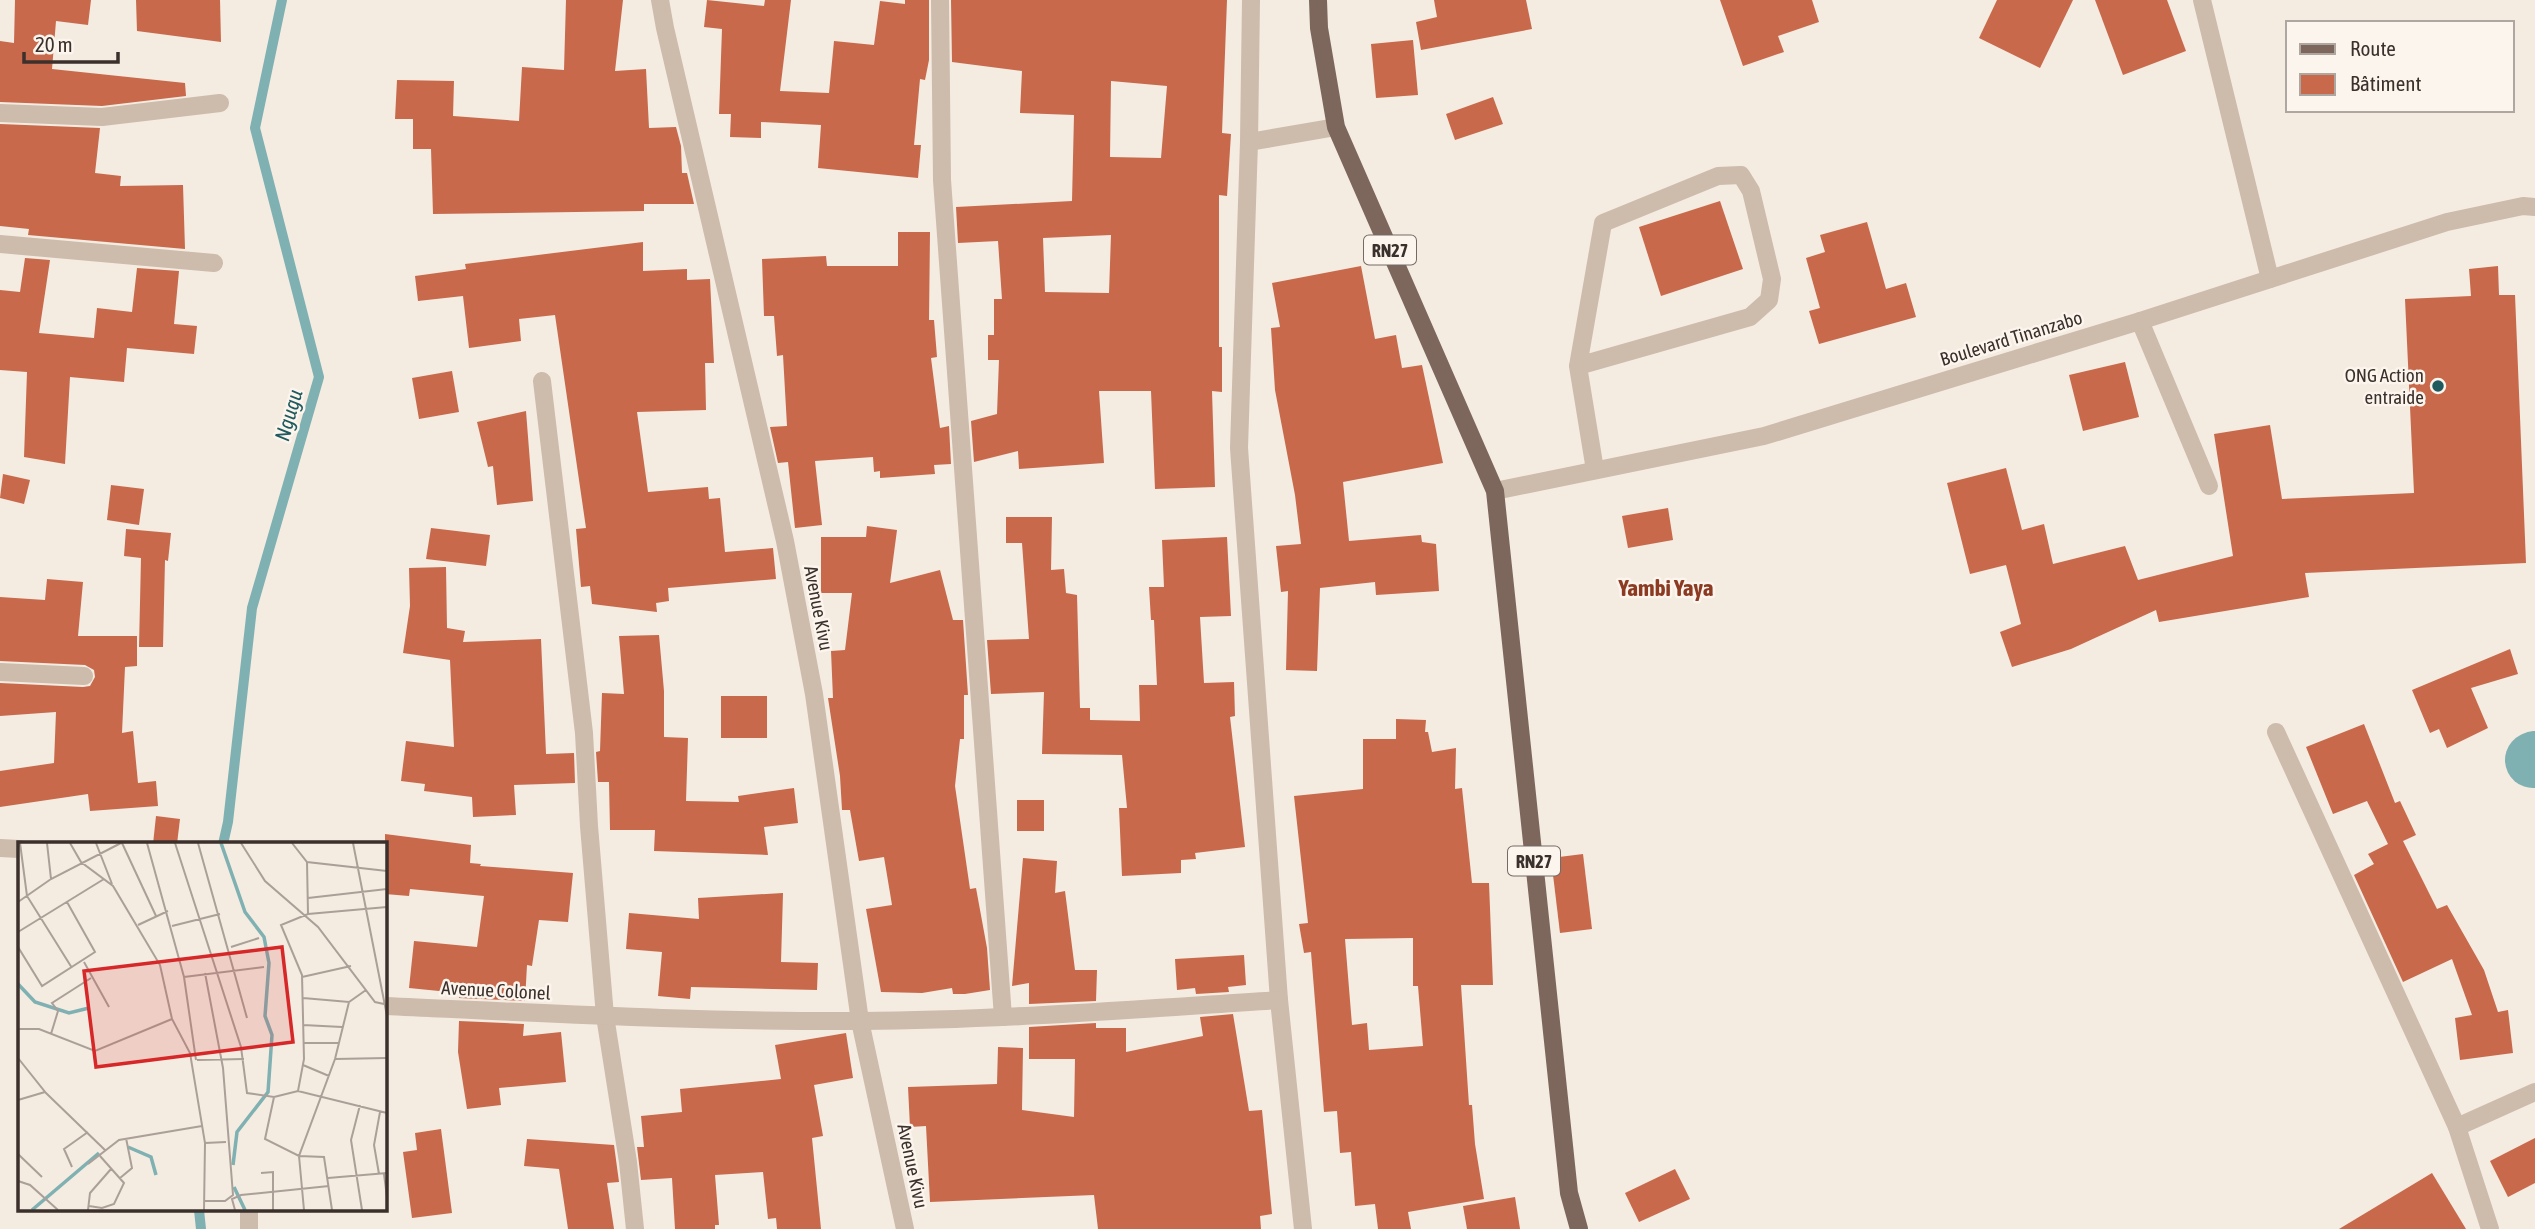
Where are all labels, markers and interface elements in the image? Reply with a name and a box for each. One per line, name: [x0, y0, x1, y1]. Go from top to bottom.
scale bar: [24, 21, 119, 65]
legend: [2286, 21, 2514, 112]
text: 20 m: [35, 32, 73, 56]
text: Route: [2350, 36, 2396, 60]
text: Bâtiment: [2350, 71, 2421, 95]
road number: RN27: [1364, 236, 1416, 264]
street label: Boulevard Tinanzabo: [1937, 306, 2085, 370]
place label: ONG Action entraide: [2345, 364, 2424, 408]
marker: ONG Action entraide: [2430, 378, 2446, 394]
water label: Ngugu: [269, 386, 307, 444]
street label: Avenue Kivu: [800, 564, 838, 652]
district label: Yambi Yaya: [1618, 575, 1714, 601]
inset map: [18, 842, 387, 1212]
road number: RN27: [1508, 846, 1560, 876]
street label: Avenue Colonel: [441, 976, 551, 1004]
street label: Avenue Kivu: [893, 1122, 933, 1210]

